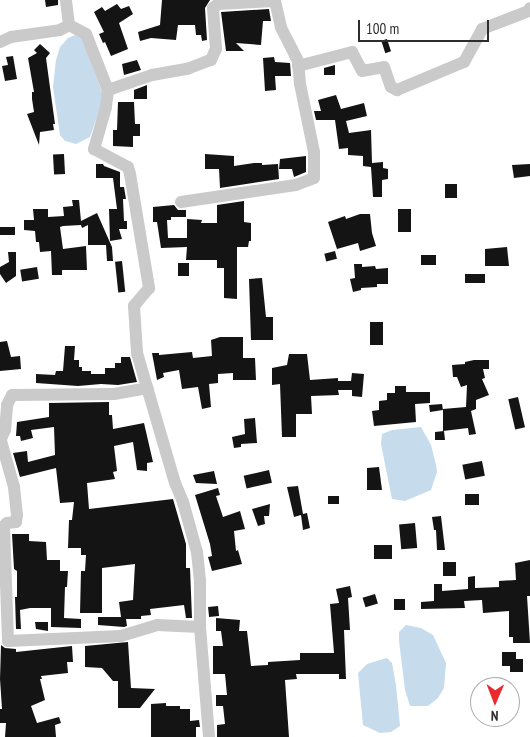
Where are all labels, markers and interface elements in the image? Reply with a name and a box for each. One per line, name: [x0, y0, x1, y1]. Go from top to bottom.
scale bar: [360, 10, 491, 42]
text: 100 m: [366, 19, 399, 38]
north arrow: [470, 677, 520, 727]
text: N: [491, 707, 499, 725]

